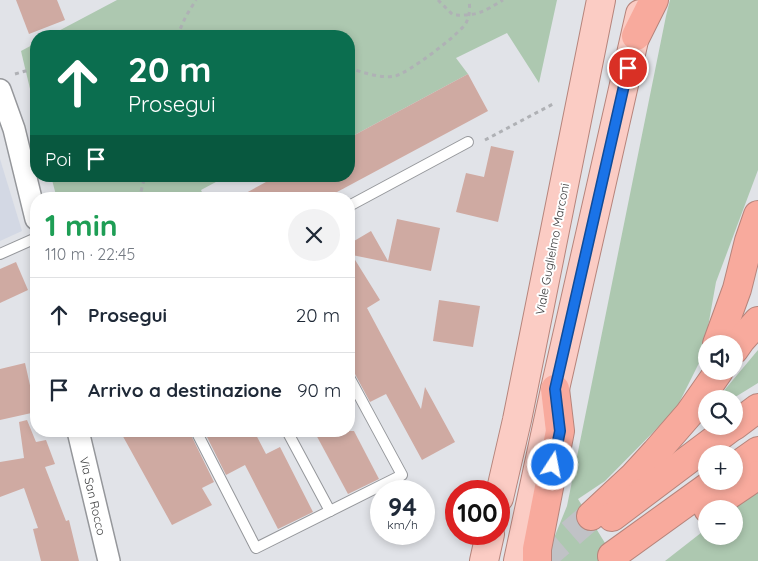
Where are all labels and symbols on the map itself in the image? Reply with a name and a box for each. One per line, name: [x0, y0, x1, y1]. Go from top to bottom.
pin: [607, 47, 649, 89]
street label: Viale Guglielmo Marconi: [532, 182, 572, 316]
position arrow: [526, 438, 578, 490]
street label: Via San Rocco: [77, 455, 109, 537]
speed limit sign: 100: [445, 480, 510, 545]

